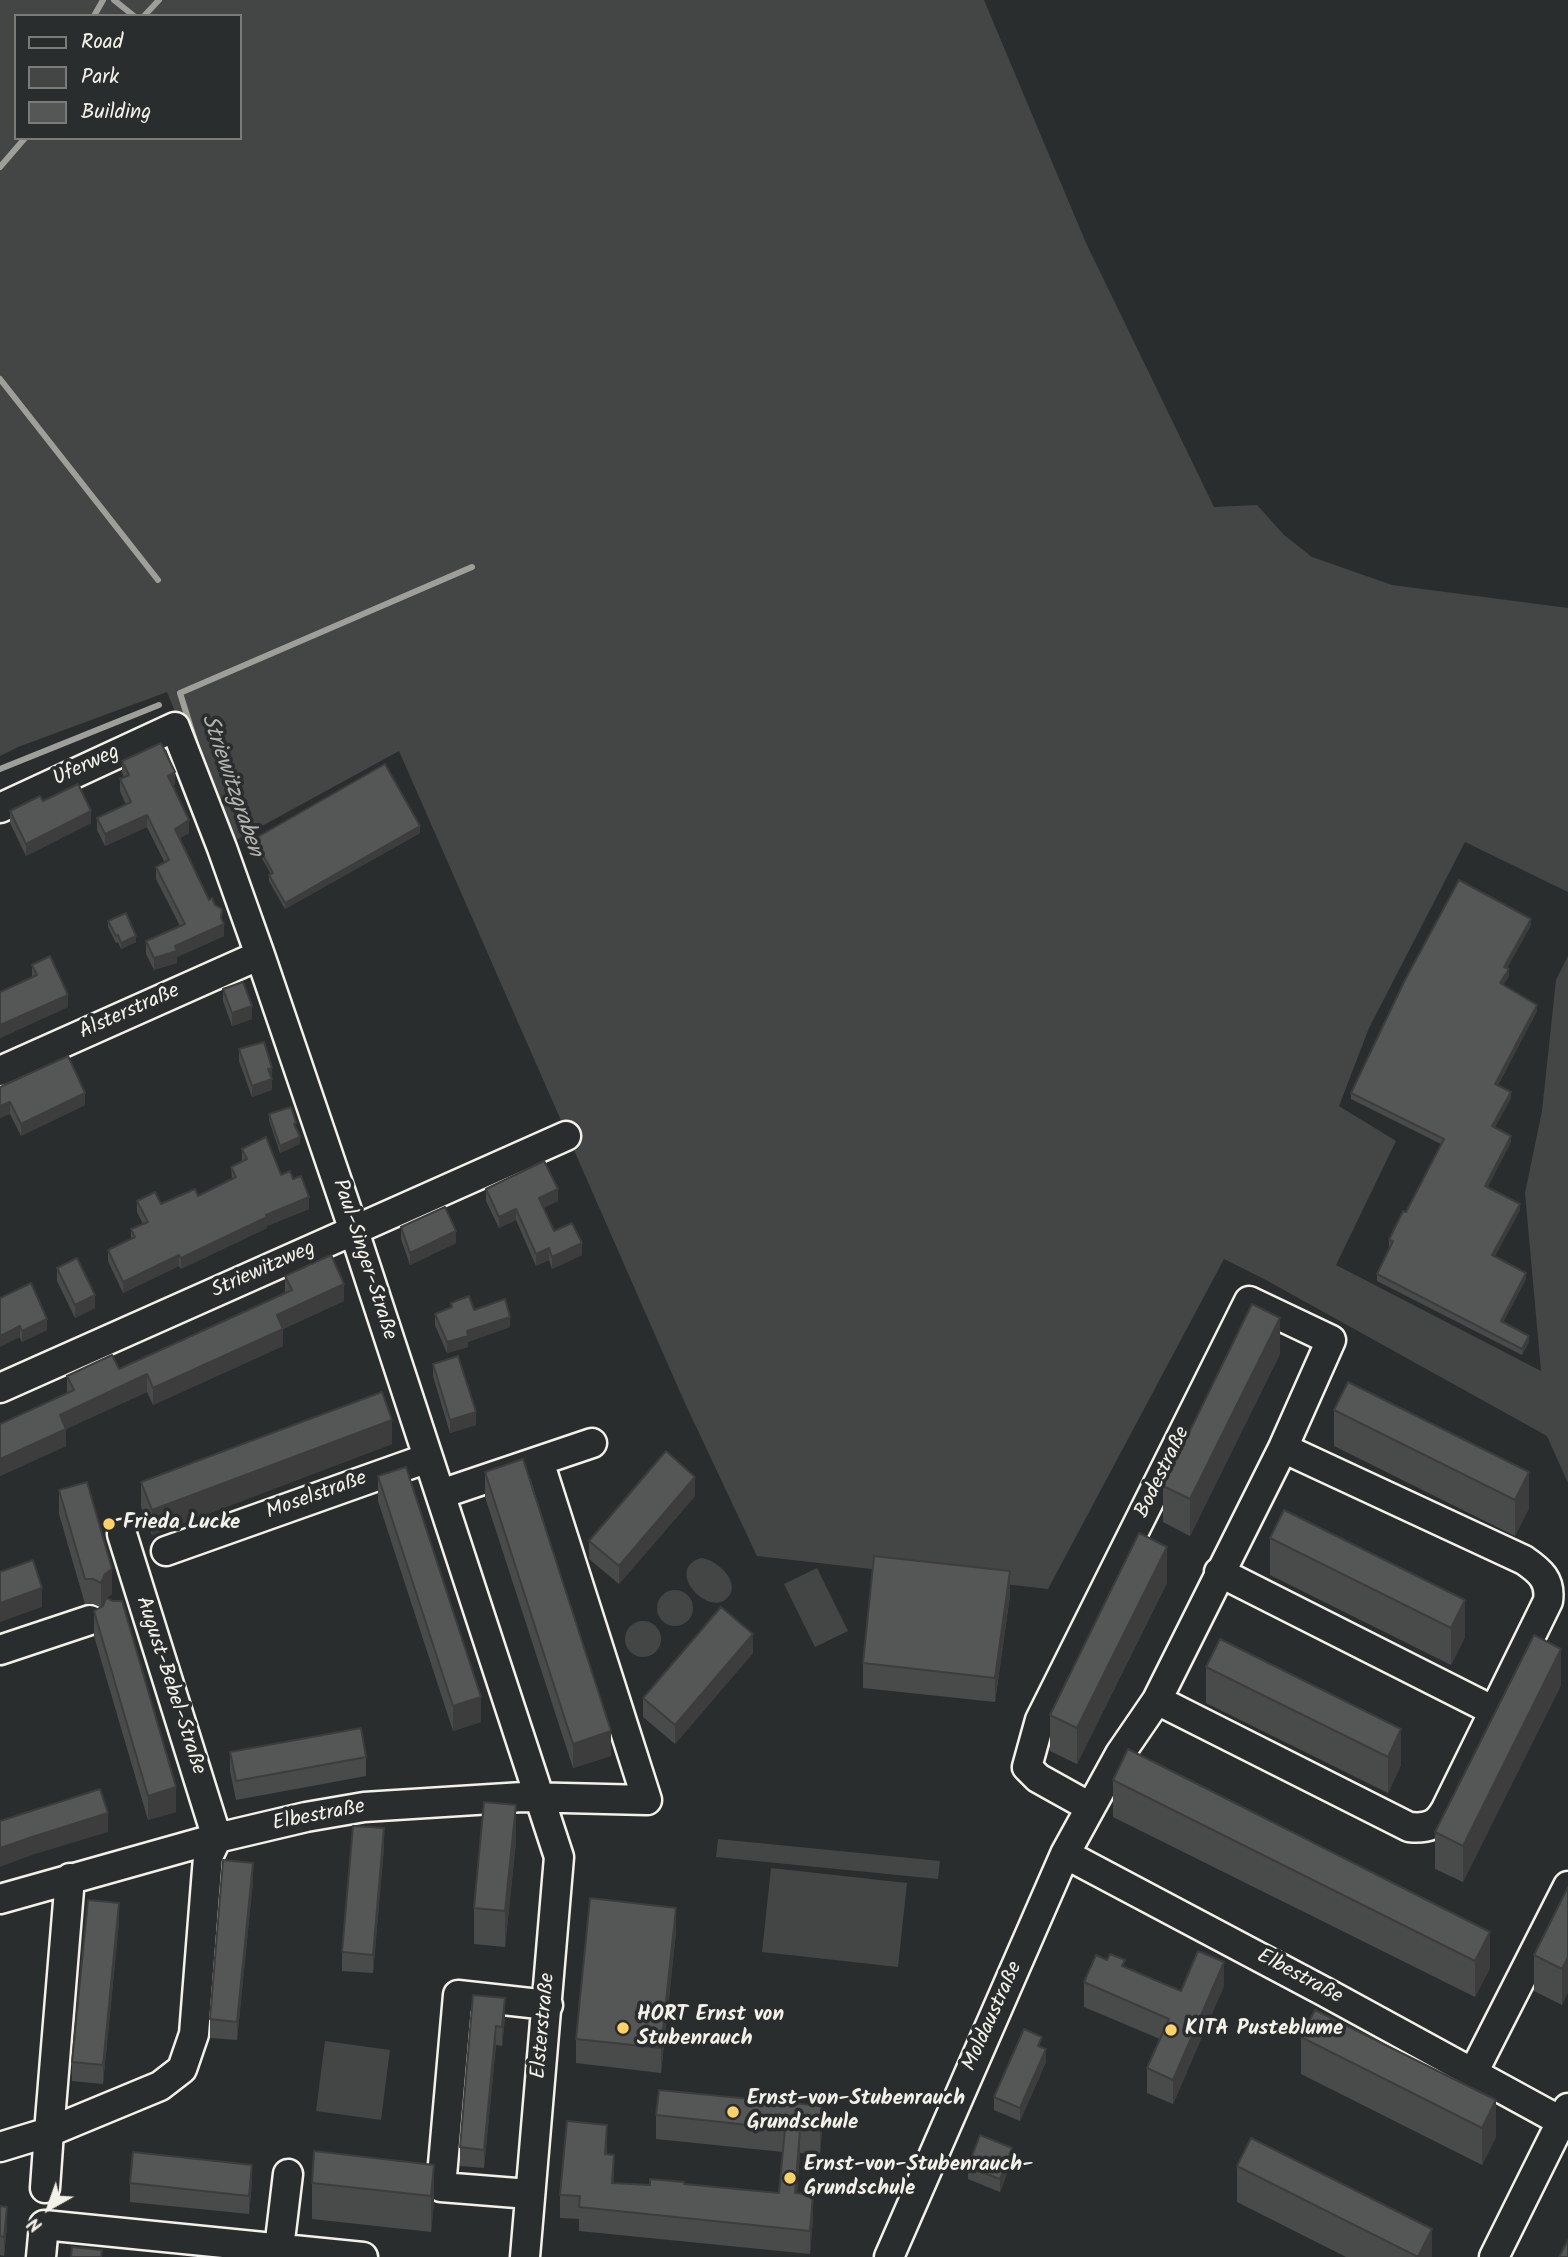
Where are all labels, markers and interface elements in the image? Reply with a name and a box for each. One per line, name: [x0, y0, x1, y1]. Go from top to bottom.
legend: [14, 14, 242, 140]
text: Road: [81, 26, 123, 59]
text: Park: [81, 61, 119, 94]
text: Building: [81, 96, 151, 129]
water label: Striewitzgraben: [193, 711, 267, 861]
street label: Uferweg: [50, 741, 124, 793]
street label: Alsterstraße: [76, 980, 184, 1046]
street label: Paul-Singer-Straße: [325, 1177, 401, 1343]
street label: Striewitzweg: [208, 1237, 320, 1305]
street label: Bodestraße: [1131, 1423, 1197, 1523]
street label: Moselstraße: [263, 1467, 371, 1527]
place label: Frieda Lucke: [123, 1511, 240, 1537]
marker: Frieda Lucke: [101, 1516, 117, 1532]
street label: August-Bebel-Straße: [128, 1594, 210, 1778]
street label: Elbestraße: [271, 1796, 367, 1838]
street label: Elbestraße: [1252, 1945, 1346, 2011]
street label: Moldaustraße: [959, 1958, 1029, 2076]
street label: Elsterstraße: [528, 1972, 562, 2080]
place label: HORT Ernst von Stubenrauch: [637, 2003, 784, 2053]
place label: KITA Pusteblume: [1185, 2017, 1343, 2043]
marker: HORT Ernst von Stubenrauch: [615, 2020, 631, 2036]
marker: KITA Pusteblume: [1163, 2022, 1179, 2038]
place label: Ernst-von-Stubenrauch Grundschule: [747, 2087, 965, 2137]
marker: Ernst-von-Stubenrauch Grundschule: [725, 2104, 741, 2120]
place label: Ernst-von-Stubenrauch- Grundschule: [804, 2153, 1033, 2203]
marker: Ernst-von-Stubenrauch- Grundschule: [782, 2170, 798, 2186]
north arrow: [14, 2173, 84, 2243]
text: N: [21, 2209, 50, 2239]

